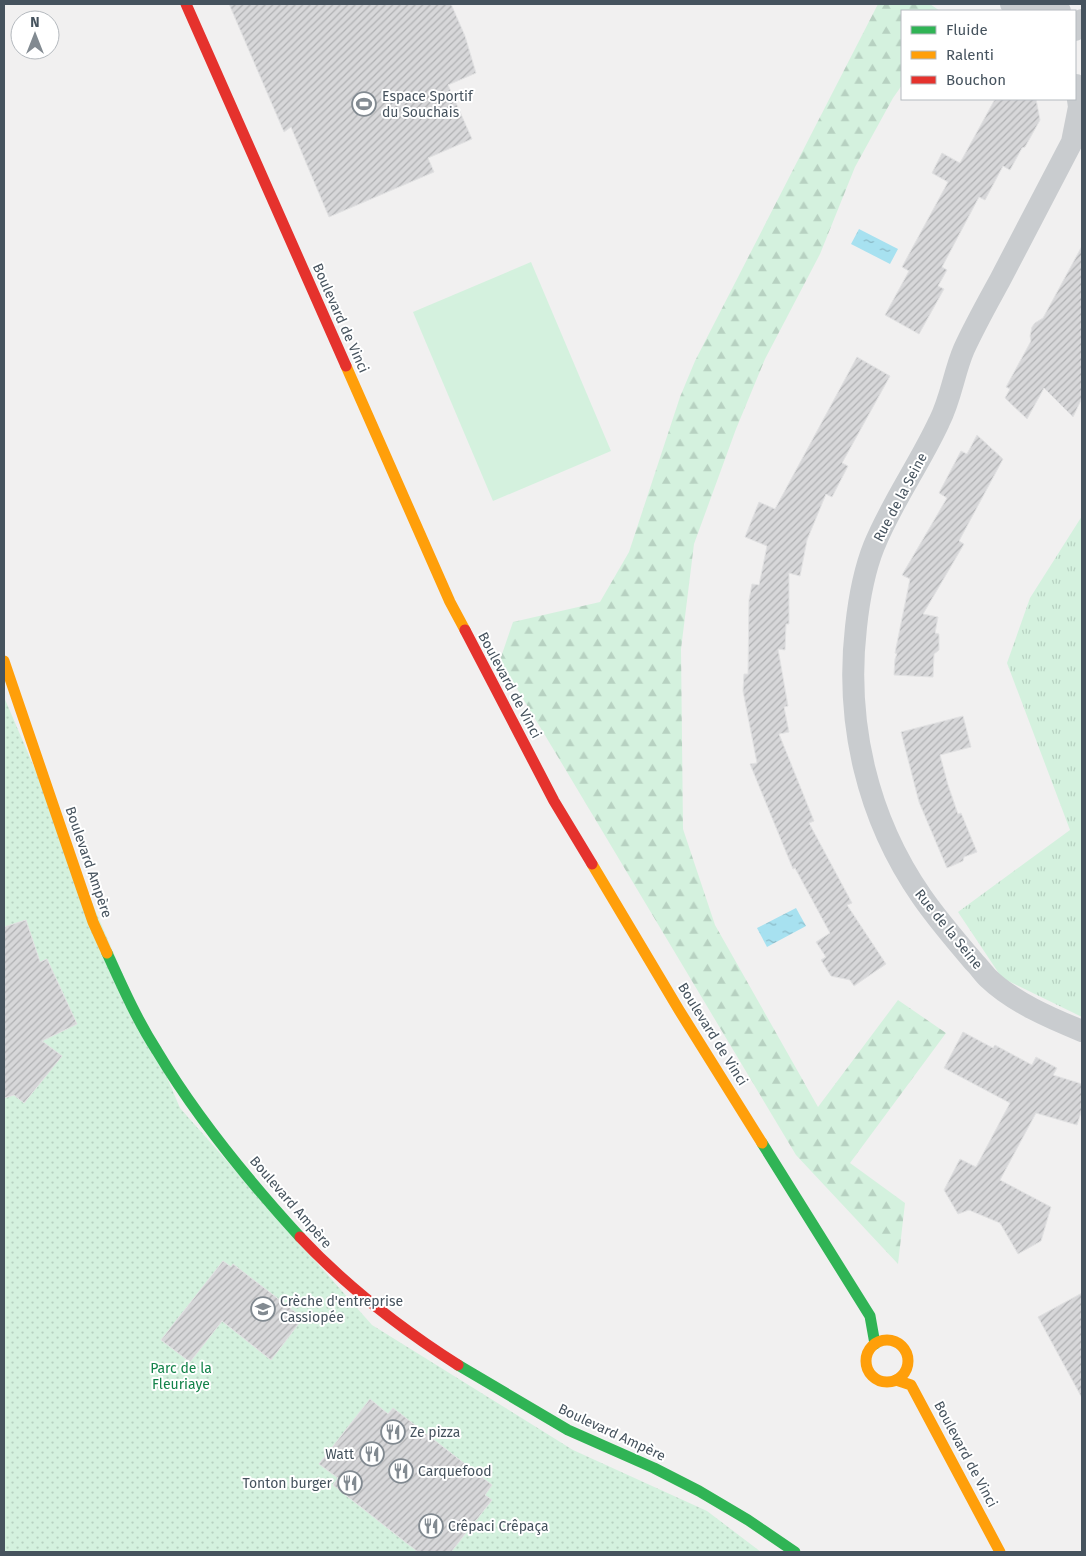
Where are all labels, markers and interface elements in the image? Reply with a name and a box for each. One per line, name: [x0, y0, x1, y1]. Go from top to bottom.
north arrow: [10, 10, 60, 60]
legend: [901, 10, 1076, 100]
text: N: [30, 14, 40, 31]
text: Fluide: [946, 21, 988, 39]
text: Ralenti: [946, 46, 994, 64]
text: Bouchon: [946, 71, 1006, 89]
place label: Espace Sportif du Souchais: [382, 88, 474, 121]
sports icon: Espace Sportif du Souchais: [351, 91, 377, 117]
street label: Boulevard de Vinci: [309, 261, 372, 376]
street label: Rue de la Seine: [870, 450, 931, 545]
street label: Boulevard de Vinci: [474, 629, 545, 741]
street label: Boulevard Ampère: [62, 804, 116, 920]
street label: Rue de la Seine: [911, 886, 986, 973]
street label: Boulevard de Vinci: [674, 980, 751, 1089]
street label: Boulevard Ampère: [246, 1153, 335, 1252]
place label: Crèche d'entreprise Cassiopée: [280, 1293, 403, 1326]
school or university icon: Crèche d'entreprise Cassiopée: [250, 1296, 276, 1322]
park label: Parc de la Fleuriaye: [150, 1360, 212, 1393]
street label: Boulevard de Vinci: [930, 1398, 1001, 1510]
street label: Boulevard Ampère: [555, 1400, 668, 1465]
restaurant icon: Ze pizza: [380, 1419, 406, 1445]
place label: Ze pizza: [410, 1424, 460, 1441]
restaurant icon: Watt: [359, 1441, 385, 1467]
place label: Watt: [325, 1446, 355, 1463]
restaurant icon: Carquefood: [388, 1458, 414, 1484]
place label: Carquefood: [418, 1463, 492, 1480]
restaurant icon: Tonton burger: [337, 1470, 363, 1496]
place label: Tonton burger: [242, 1475, 333, 1492]
restaurant icon: Crêpaci Crêpaça: [418, 1513, 444, 1539]
place label: Crêpaci Crêpaça: [448, 1518, 549, 1535]

